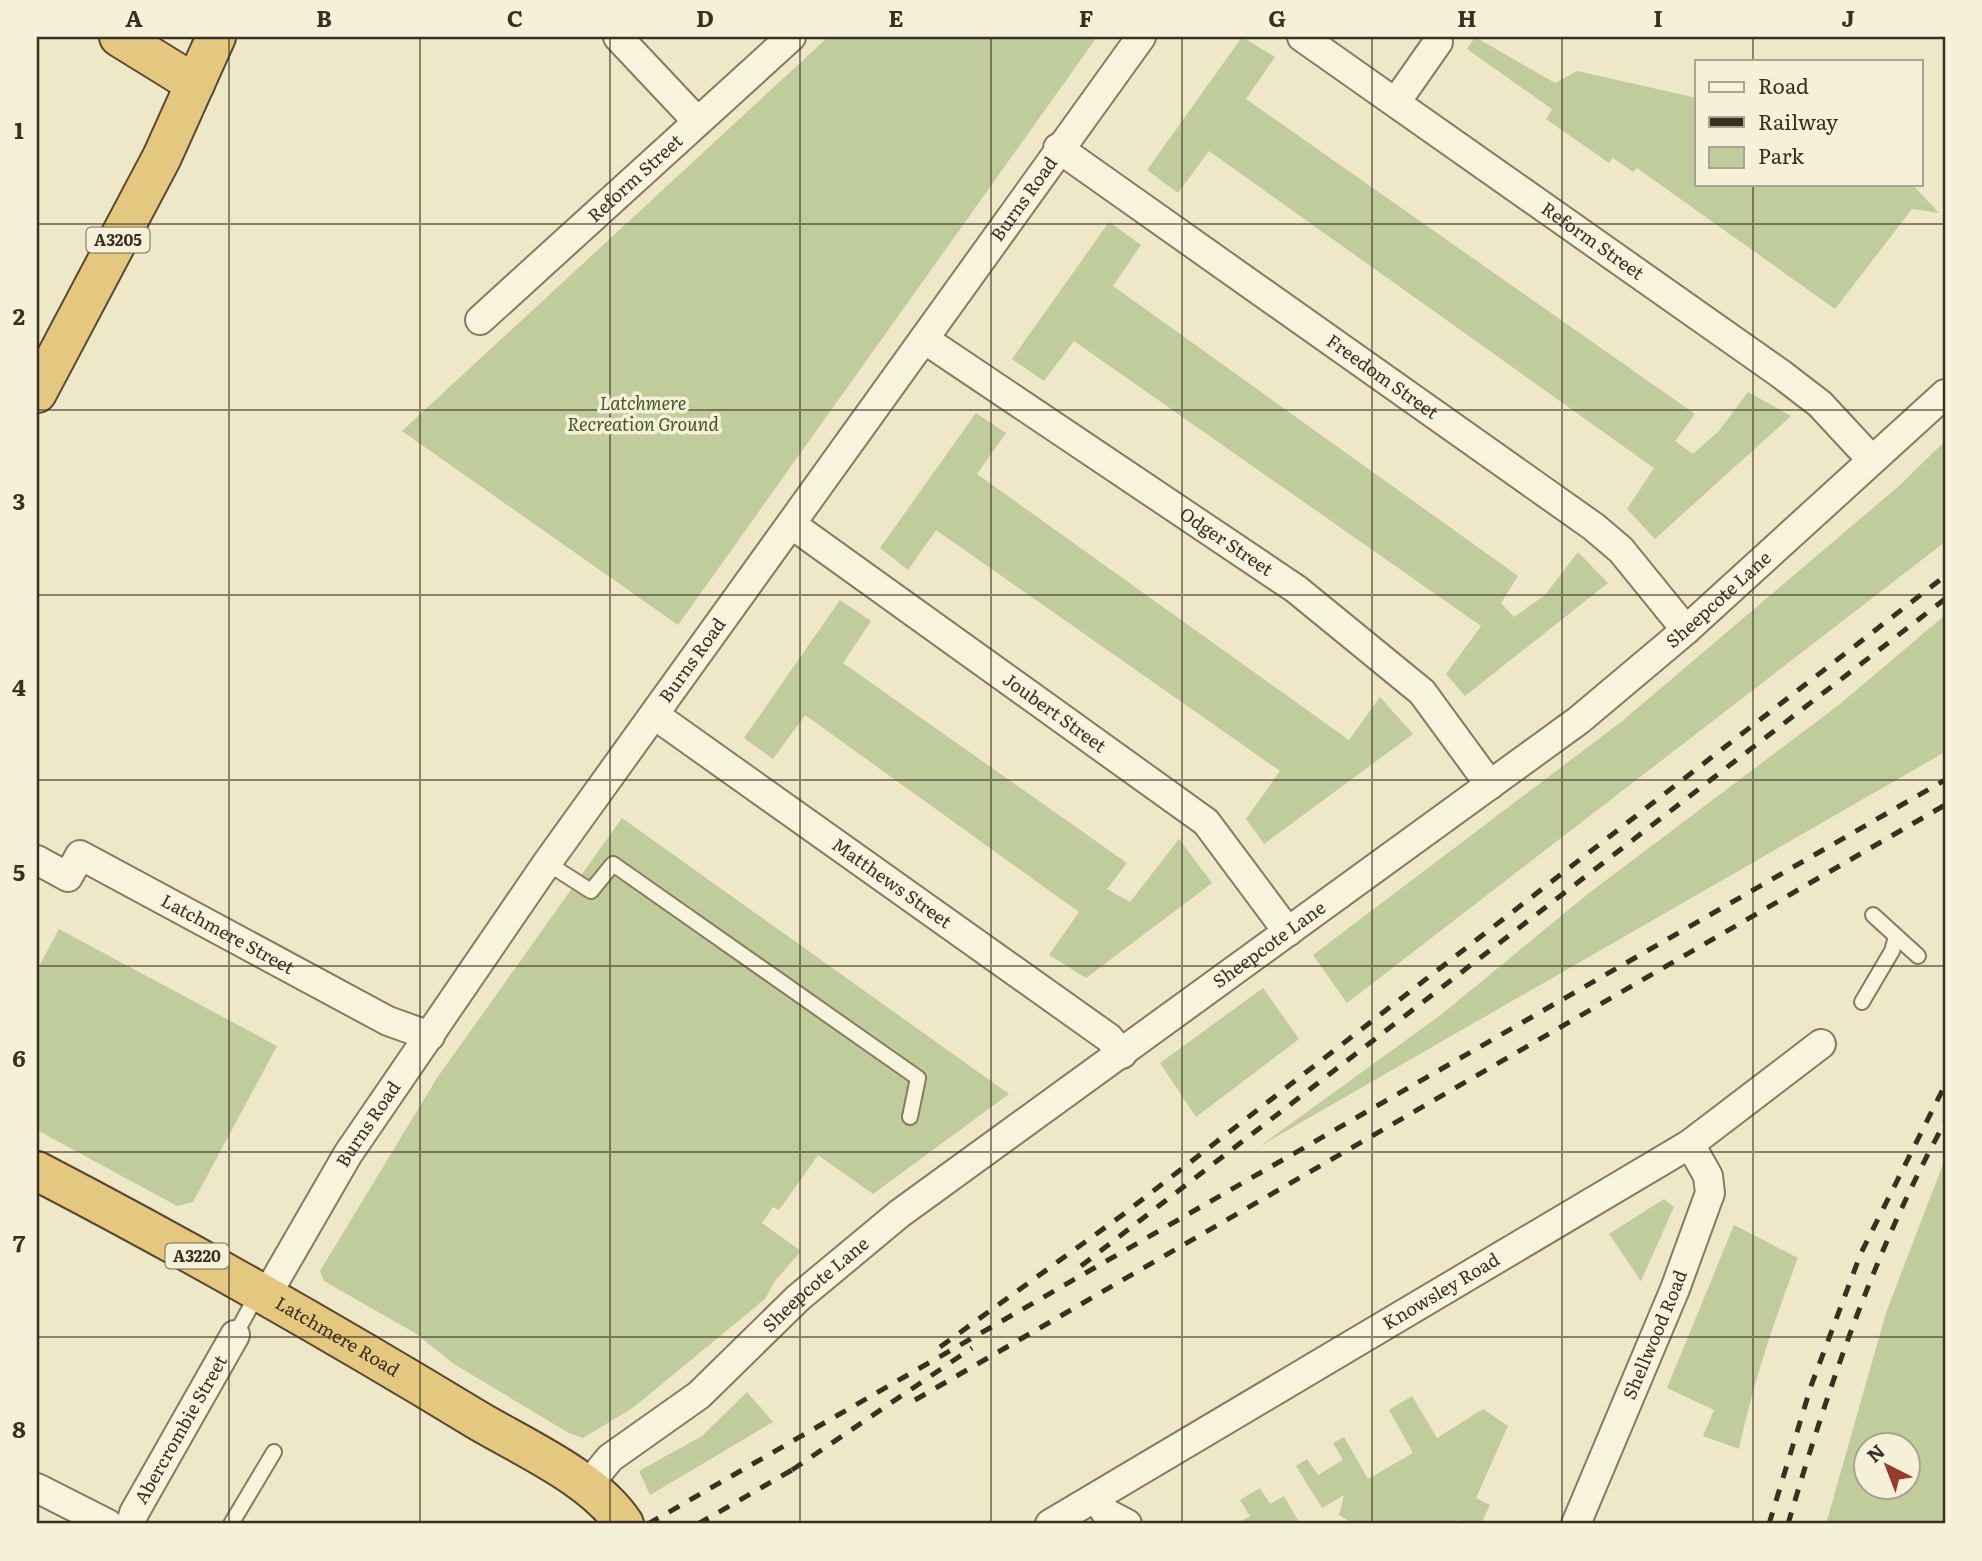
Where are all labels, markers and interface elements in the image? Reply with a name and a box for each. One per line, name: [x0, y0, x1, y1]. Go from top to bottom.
text: A: [125, 0, 143, 34]
text: B: [316, 0, 332, 34]
text: C: [507, 0, 523, 34]
text: D: [696, 0, 714, 34]
text: E: [888, 0, 904, 34]
text: F: [1079, 0, 1094, 34]
text: G: [1268, 0, 1286, 34]
text: H: [1457, 0, 1477, 34]
text: I: [1653, 0, 1663, 34]
text: J: [1841, 0, 1855, 34]
legend: [1695, 60, 1923, 186]
text: Road: [1758, 69, 1809, 100]
text: Railway: [1758, 105, 1839, 136]
text: 1: [14, 112, 24, 146]
street label: Reform Street: [581, 127, 688, 228]
text: Park: [1758, 139, 1804, 170]
street label: Burns Road: [983, 150, 1063, 247]
street label: Reform Street: [1536, 194, 1651, 286]
road number: A3205: [86, 228, 150, 252]
text: 2: [13, 298, 25, 332]
street label: Freedom Street: [1322, 327, 1445, 425]
park label: Latchmere Recreation Ground: [567, 389, 719, 437]
text: 3: [13, 483, 25, 517]
street label: Odger Street: [1175, 500, 1280, 582]
street label: Sheepcote Lane: [1659, 544, 1776, 654]
street label: Burns Road: [652, 611, 731, 708]
street label: Joubert Street: [998, 665, 1113, 759]
text: 4: [12, 669, 26, 703]
street label: Matthews Street: [827, 830, 958, 935]
text: 5: [13, 854, 25, 888]
street label: Latchmere Street: [157, 886, 300, 980]
street label: Sheepcote Lane: [1206, 894, 1330, 994]
text: 6: [12, 1040, 26, 1074]
street label: Burns Road: [328, 1075, 406, 1172]
text: 7: [13, 1225, 26, 1259]
street label: Sheepcote Lane: [756, 1230, 874, 1338]
road number: A3220: [166, 1244, 228, 1268]
street label: Knowsley Road: [1377, 1245, 1504, 1336]
street label: Shellwood Road: [1615, 1266, 1693, 1403]
street label: Latchmere Road: [271, 1289, 405, 1382]
street label: Abercrombie Street: [127, 1349, 233, 1509]
text: 8: [12, 1411, 26, 1445]
north arrow: [1853, 1432, 1923, 1502]
text: N: [1860, 1437, 1890, 1468]

